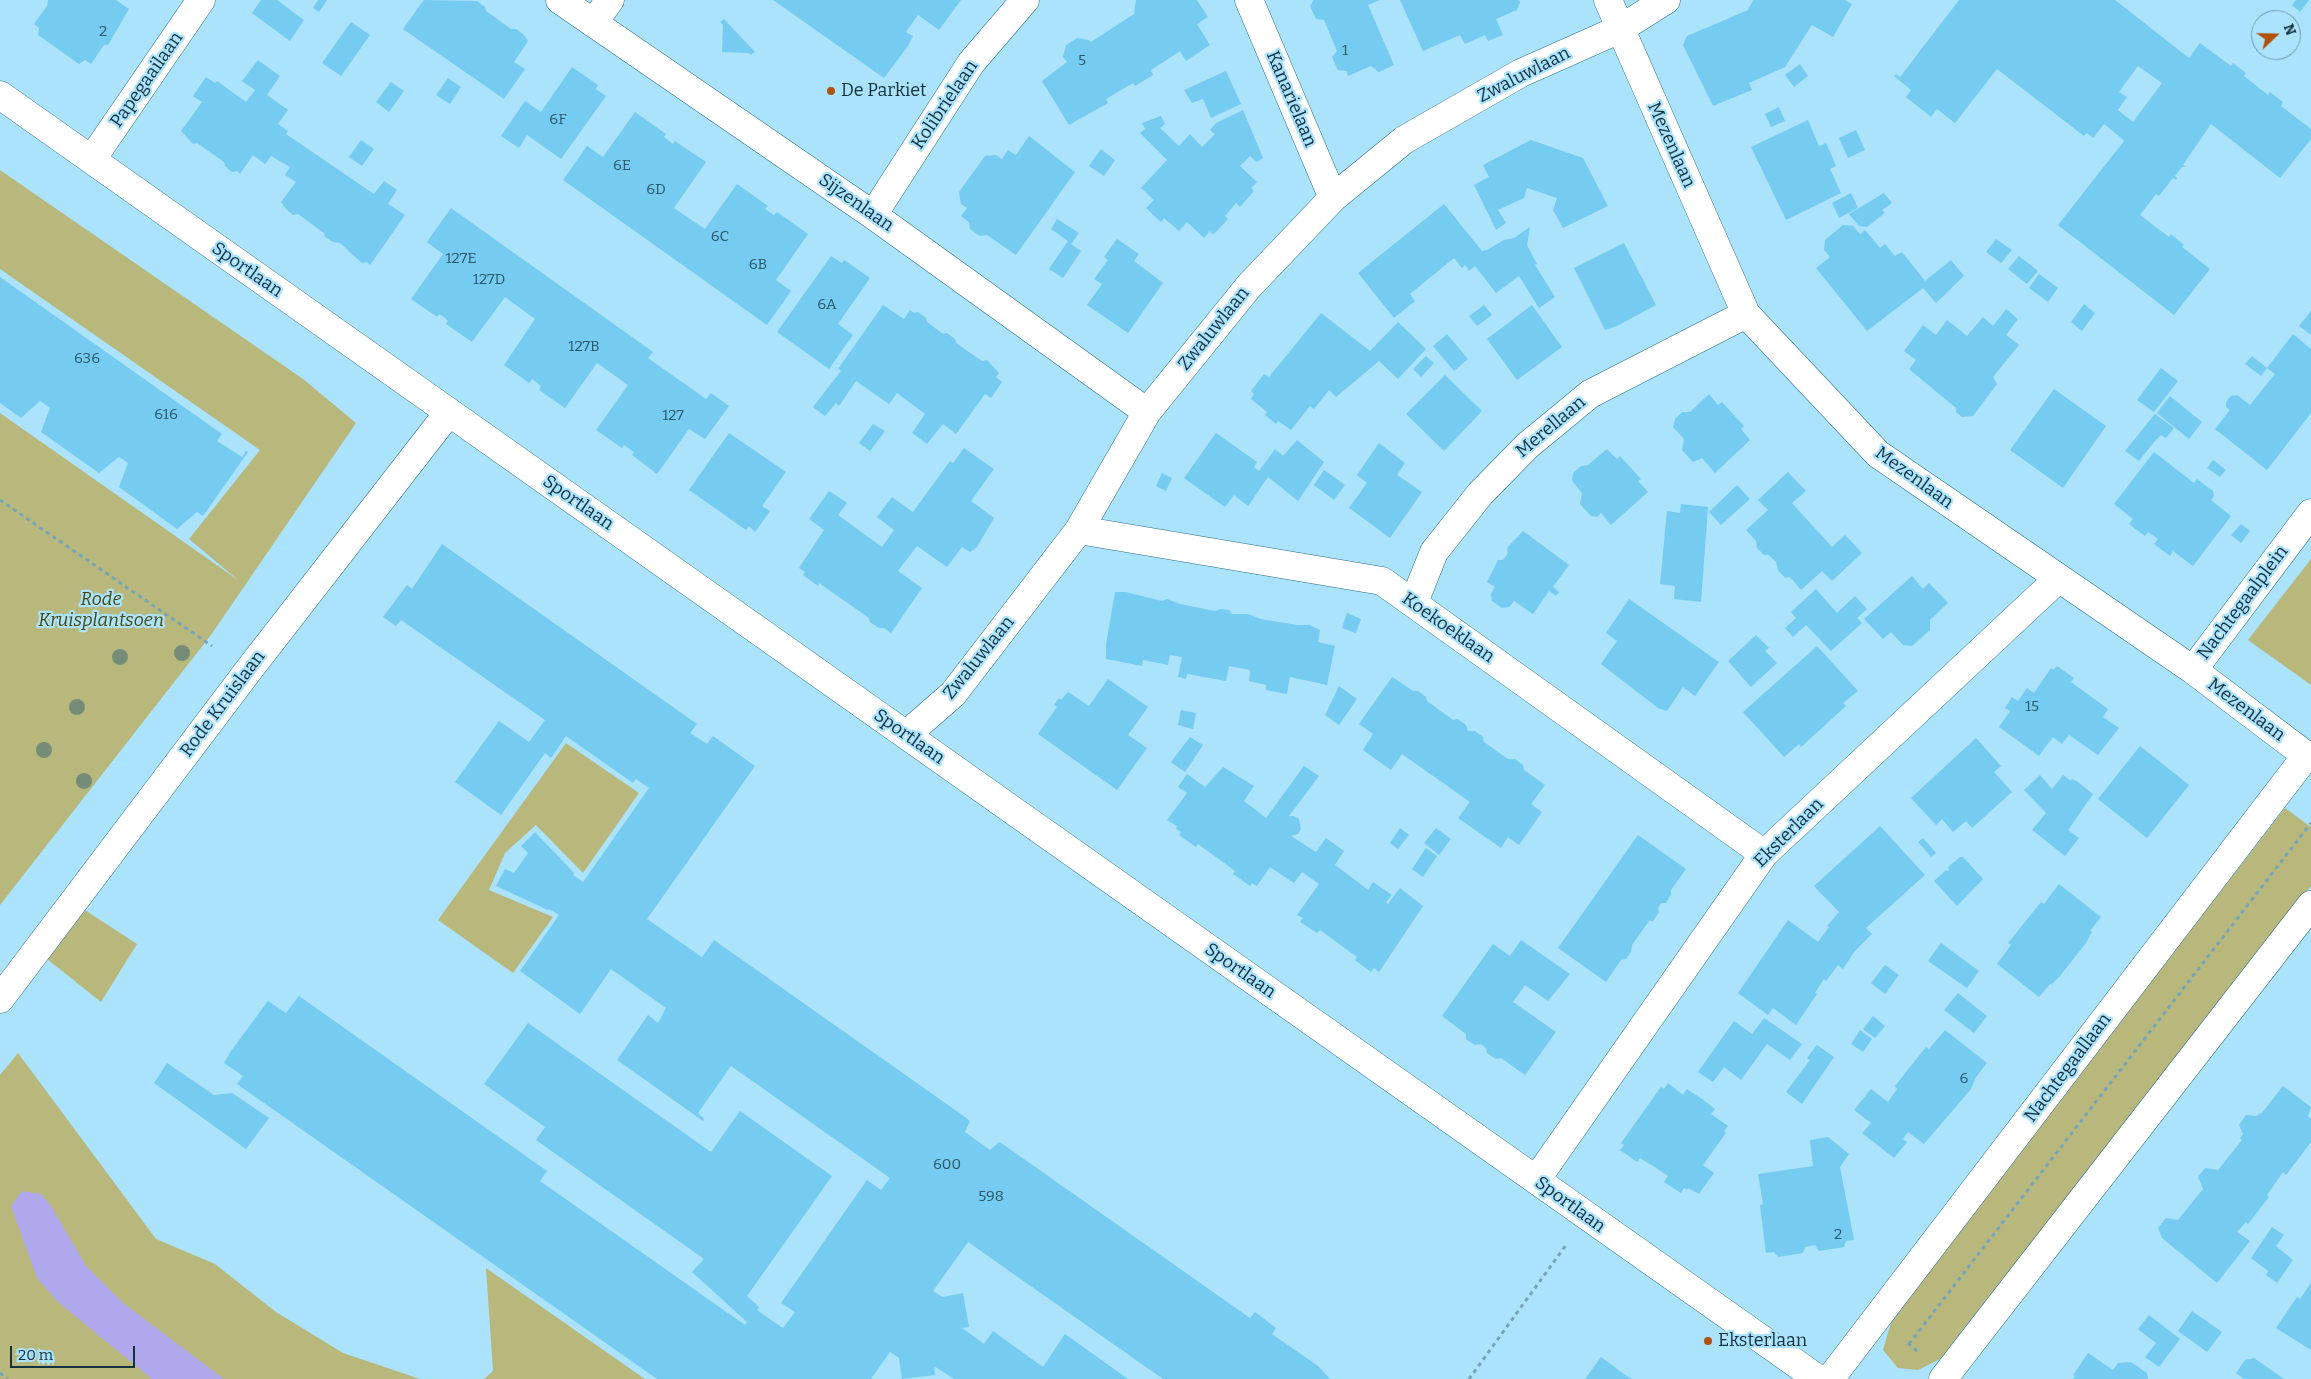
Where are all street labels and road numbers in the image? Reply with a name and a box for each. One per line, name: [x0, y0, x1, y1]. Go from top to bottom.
street label: Papegaailaan: [106, 28, 188, 132]
street label: Zwaluwlaan: [1474, 42, 1574, 108]
street label: Kanarielaan: [1261, 48, 1321, 150]
street label: Kolibrielaan: [907, 57, 983, 153]
street label: Mezenlaan: [1643, 99, 1699, 191]
street label: Sijzenlaan: [814, 169, 898, 237]
street label: Sportlaan: [207, 238, 287, 302]
street label: Zwaluwlaan: [1174, 283, 1254, 375]
street label: Merellaan: [1512, 392, 1590, 462]
street label: Mezenlaan: [1871, 442, 1957, 514]
street label: Sportlaan: [538, 471, 618, 535]
street label: Nachtegaalplein: [2193, 542, 2293, 664]
street label: Koekoeklaan: [1398, 588, 1498, 668]
street label: Zwaluwlaan: [939, 612, 1019, 704]
street label: Rode Kruislaan: [176, 647, 270, 761]
street label: Mezenlaan: [2203, 674, 2289, 746]
street label: Sportlaan: [869, 705, 949, 769]
street label: Eksterlaan: [1750, 794, 1828, 872]
street label: Sportlaan: [1200, 939, 1280, 1003]
street label: Nachtegaallaan: [2020, 1009, 2116, 1127]
street label: Sportlaan: [1531, 1172, 1609, 1238]

